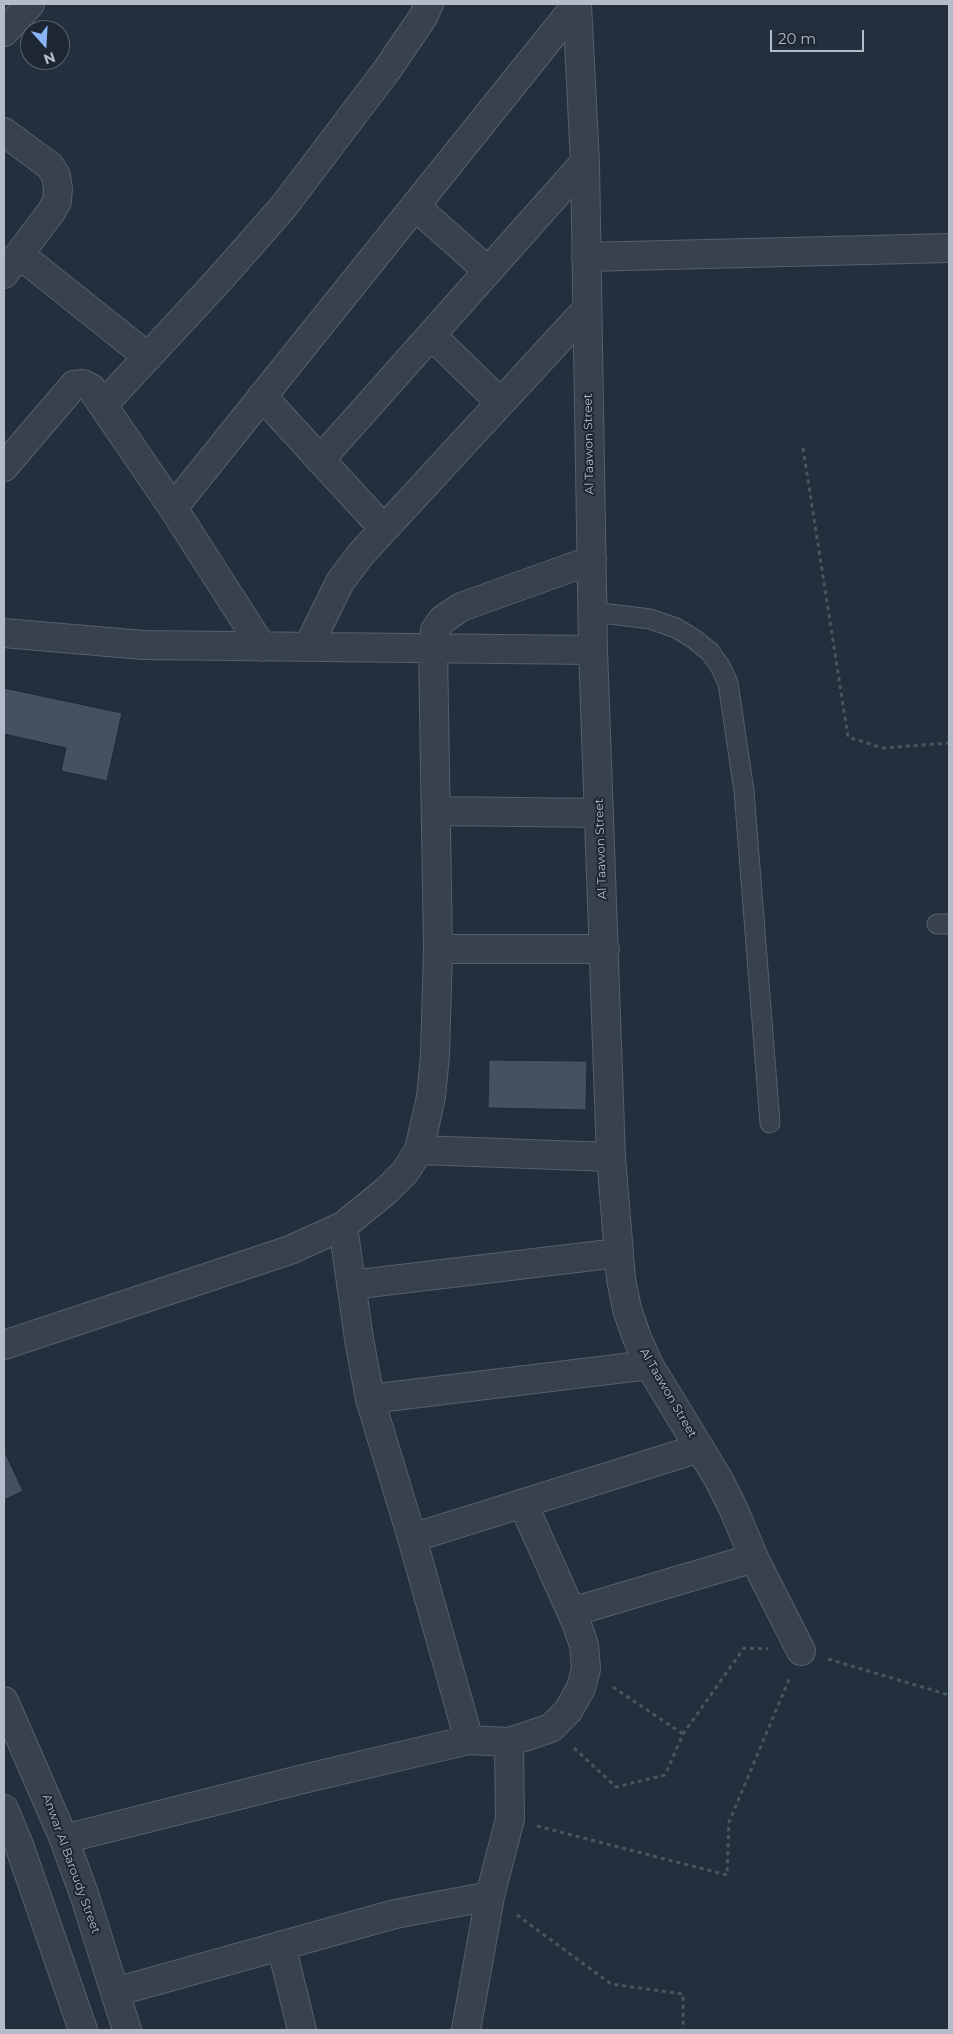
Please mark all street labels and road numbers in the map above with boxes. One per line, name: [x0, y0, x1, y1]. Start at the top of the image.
street label: Al Taawon Street: [581, 393, 597, 495]
street label: Al Taawon Street: [592, 798, 610, 900]
street label: Al Taawon Street: [637, 1346, 699, 1440]
street label: Anwar Al Baroudy Street: [39, 1792, 103, 1936]

